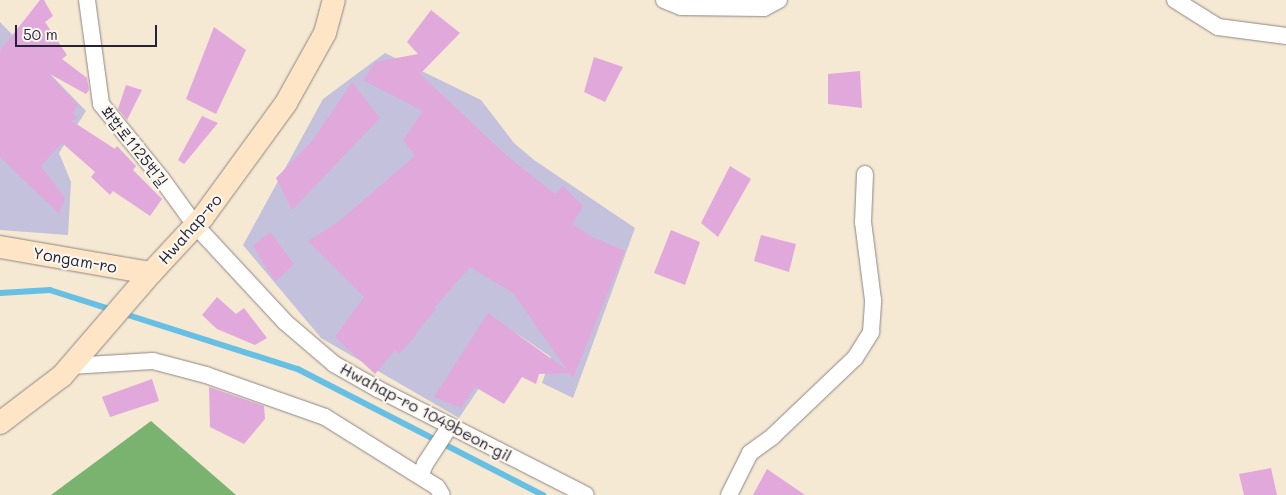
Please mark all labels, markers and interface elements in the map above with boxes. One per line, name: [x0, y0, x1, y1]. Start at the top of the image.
scale bar: [18, 15, 160, 47]
text: 50 m: [23, 24, 58, 44]
street label: 화합로1125번길: [98, 102, 172, 190]
street label: Hwahap-ro: [154, 190, 226, 268]
street label: Yongam-ro: [31, 243, 119, 277]
street label: Hwahap-ro 1049beon-gil: [337, 359, 515, 465]

